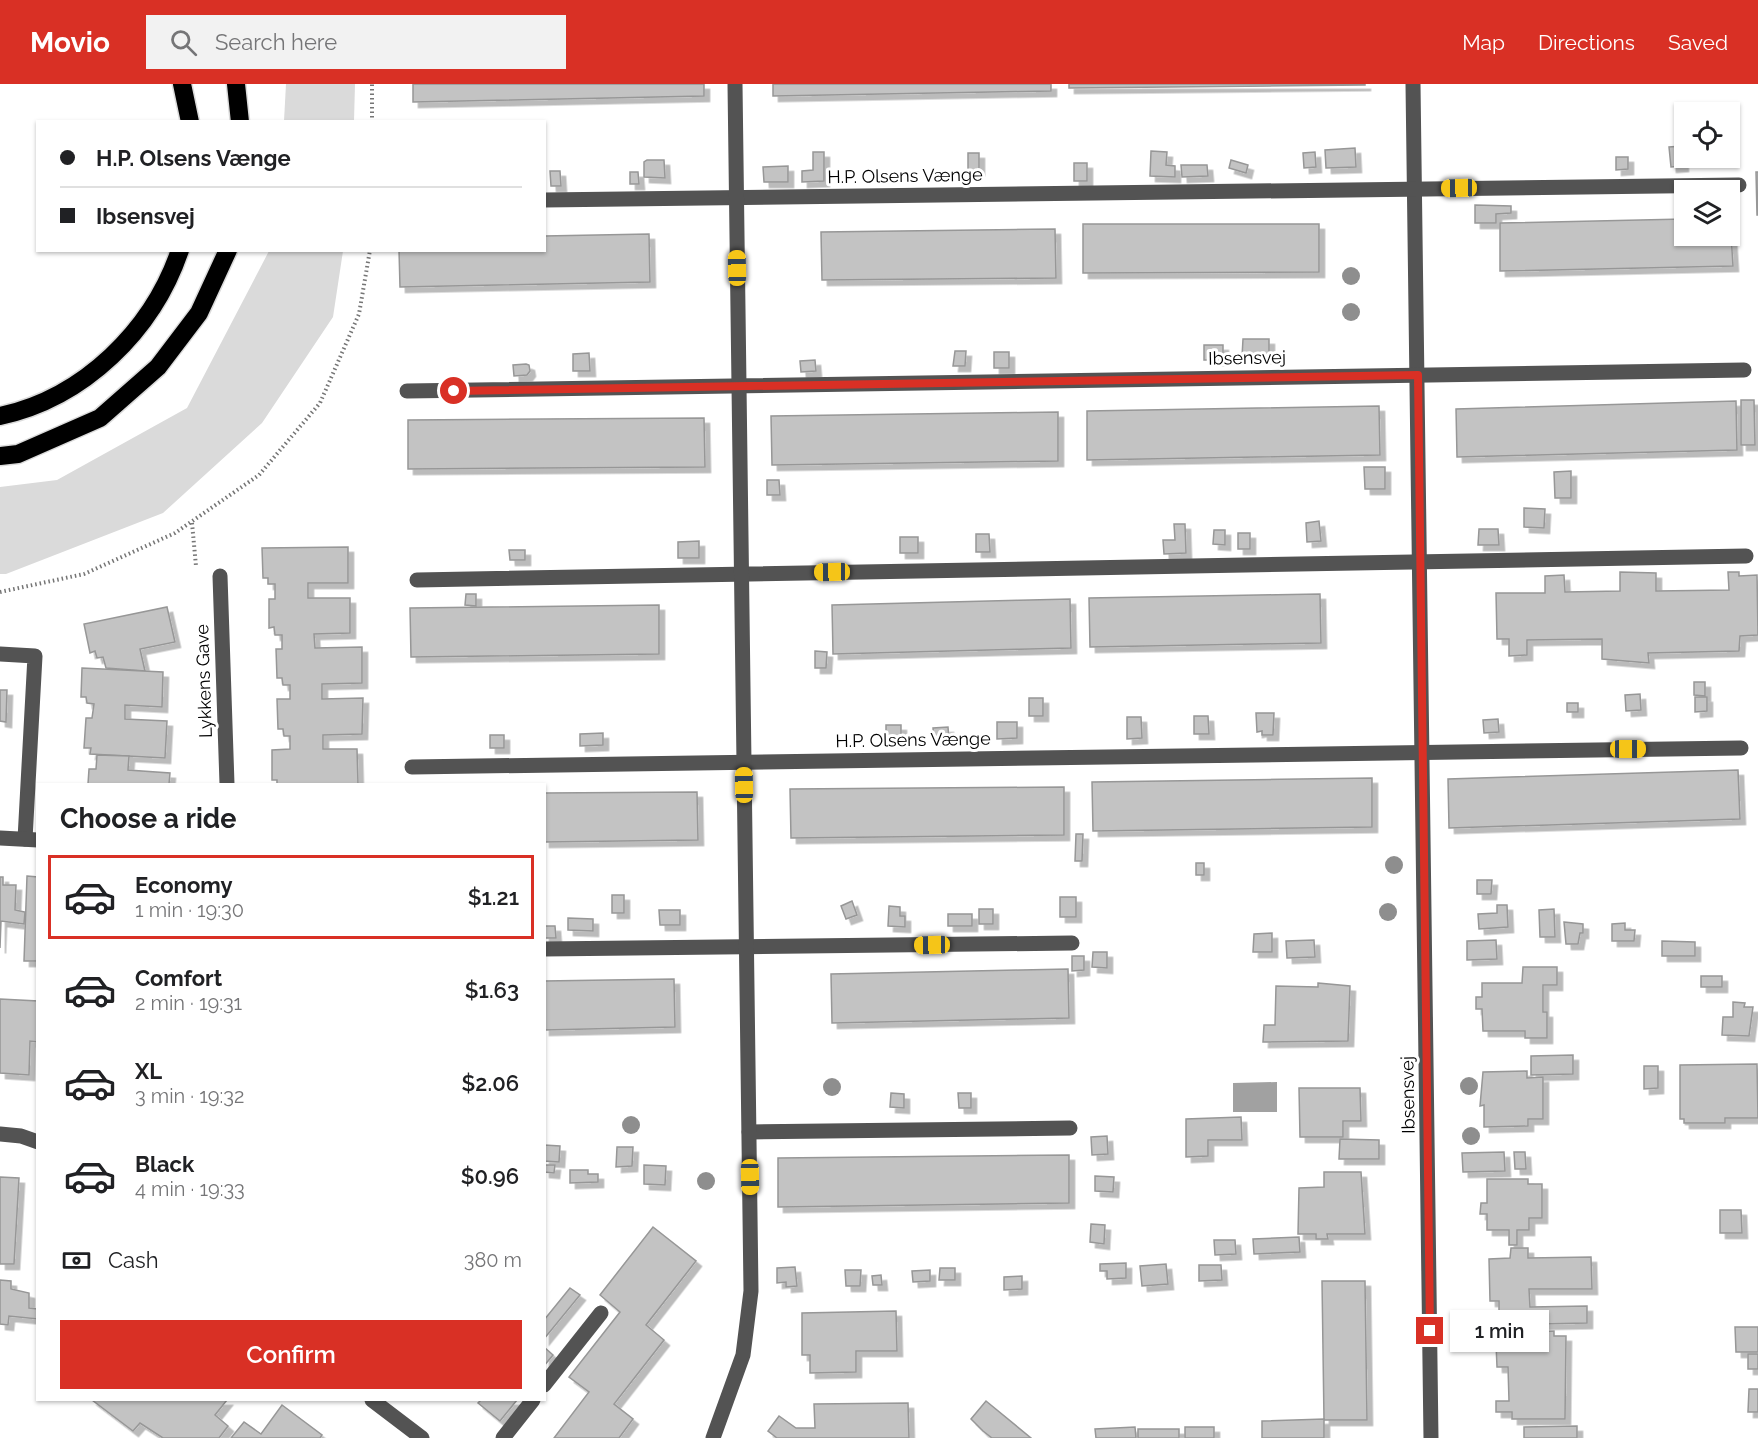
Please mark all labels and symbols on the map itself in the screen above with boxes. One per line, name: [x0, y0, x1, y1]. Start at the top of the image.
street label: H.P. Olsens Vænge: [827, 164, 983, 187]
car: [1441, 179, 1477, 197]
car: [728, 250, 746, 286]
street label: Ibsensvej: [1208, 346, 1286, 369]
route start: [440, 377, 467, 404]
car: [814, 563, 850, 581]
street label: Lykkens Gave: [191, 623, 216, 738]
street label: H.P. Olsens Vænge: [835, 728, 991, 751]
car: [1610, 740, 1646, 758]
car: [735, 767, 753, 803]
car: [914, 936, 950, 954]
street label: Ibsensvej: [1396, 1056, 1419, 1134]
car: [741, 1159, 759, 1195]
callout: 1 min: [1451, 1310, 1550, 1352]
route end: [1416, 1317, 1443, 1344]

